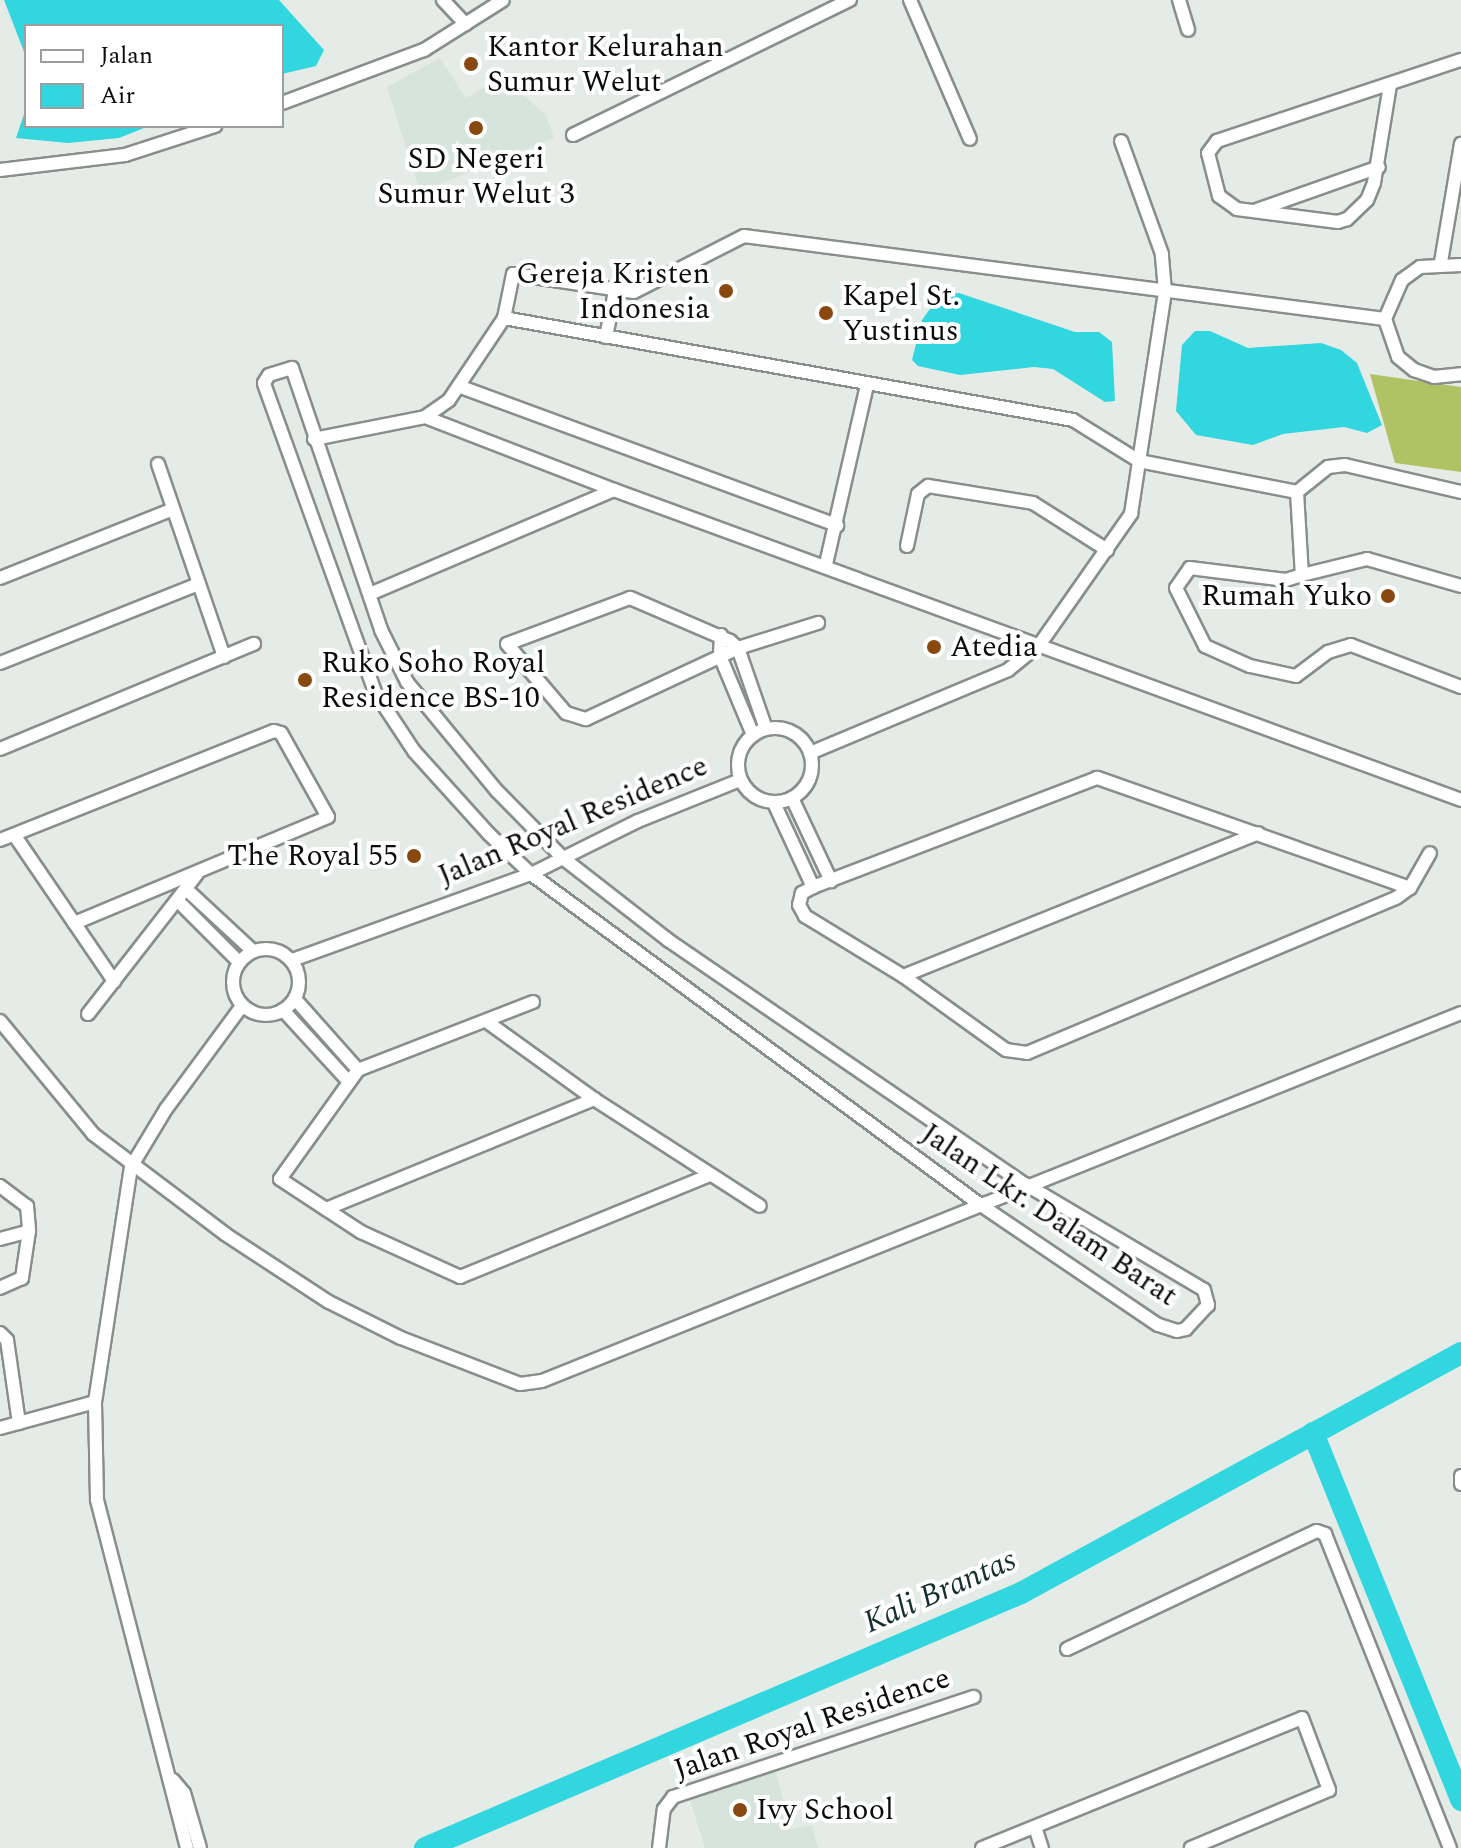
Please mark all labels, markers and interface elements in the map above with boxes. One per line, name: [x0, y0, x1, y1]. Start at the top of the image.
legend: [24, 24, 284, 128]
place label: Kantor Kelurahan Sumur Welut: [487, 29, 724, 100]
text: Jalan: [100, 38, 153, 74]
marker: Kantor Kelurahan Sumur Welut: [462, 55, 480, 73]
text: Air: [100, 78, 135, 114]
marker: SD Negeri Sumur Welut 3: [467, 119, 485, 137]
place label: SD Negeri Sumur Welut 3: [378, 141, 574, 212]
place label: Gereja Kristen Indonesia: [516, 256, 710, 326]
place label: Kapel St. Yustinus: [842, 278, 960, 348]
marker: Gereja Kristen Indonesia: [717, 282, 735, 300]
marker: Kapel St. Yustinus: [817, 304, 835, 322]
place label: Rumah Yuko: [1201, 578, 1372, 614]
marker: Rumah Yuko: [1379, 587, 1397, 605]
place label: Atedia: [950, 629, 1038, 665]
marker: Atedia: [925, 638, 943, 656]
place label: Ruko Soho Royal Residence BS-10: [321, 645, 545, 716]
marker: Ruko Soho Royal Residence BS-10: [296, 671, 314, 689]
street label: Jalan Royal Residence: [433, 748, 713, 894]
place label: The Royal 55: [227, 838, 398, 874]
marker: The Royal 55: [405, 847, 423, 865]
street label: Jalan Lkr. Dalam Barat: [914, 1116, 1184, 1314]
water label: Kali Brantas: [858, 1541, 1022, 1643]
street label: Jalan Royal Residence: [669, 1660, 955, 1788]
place label: Ivy School: [756, 1792, 894, 1828]
marker: Ivy School: [731, 1801, 749, 1819]

